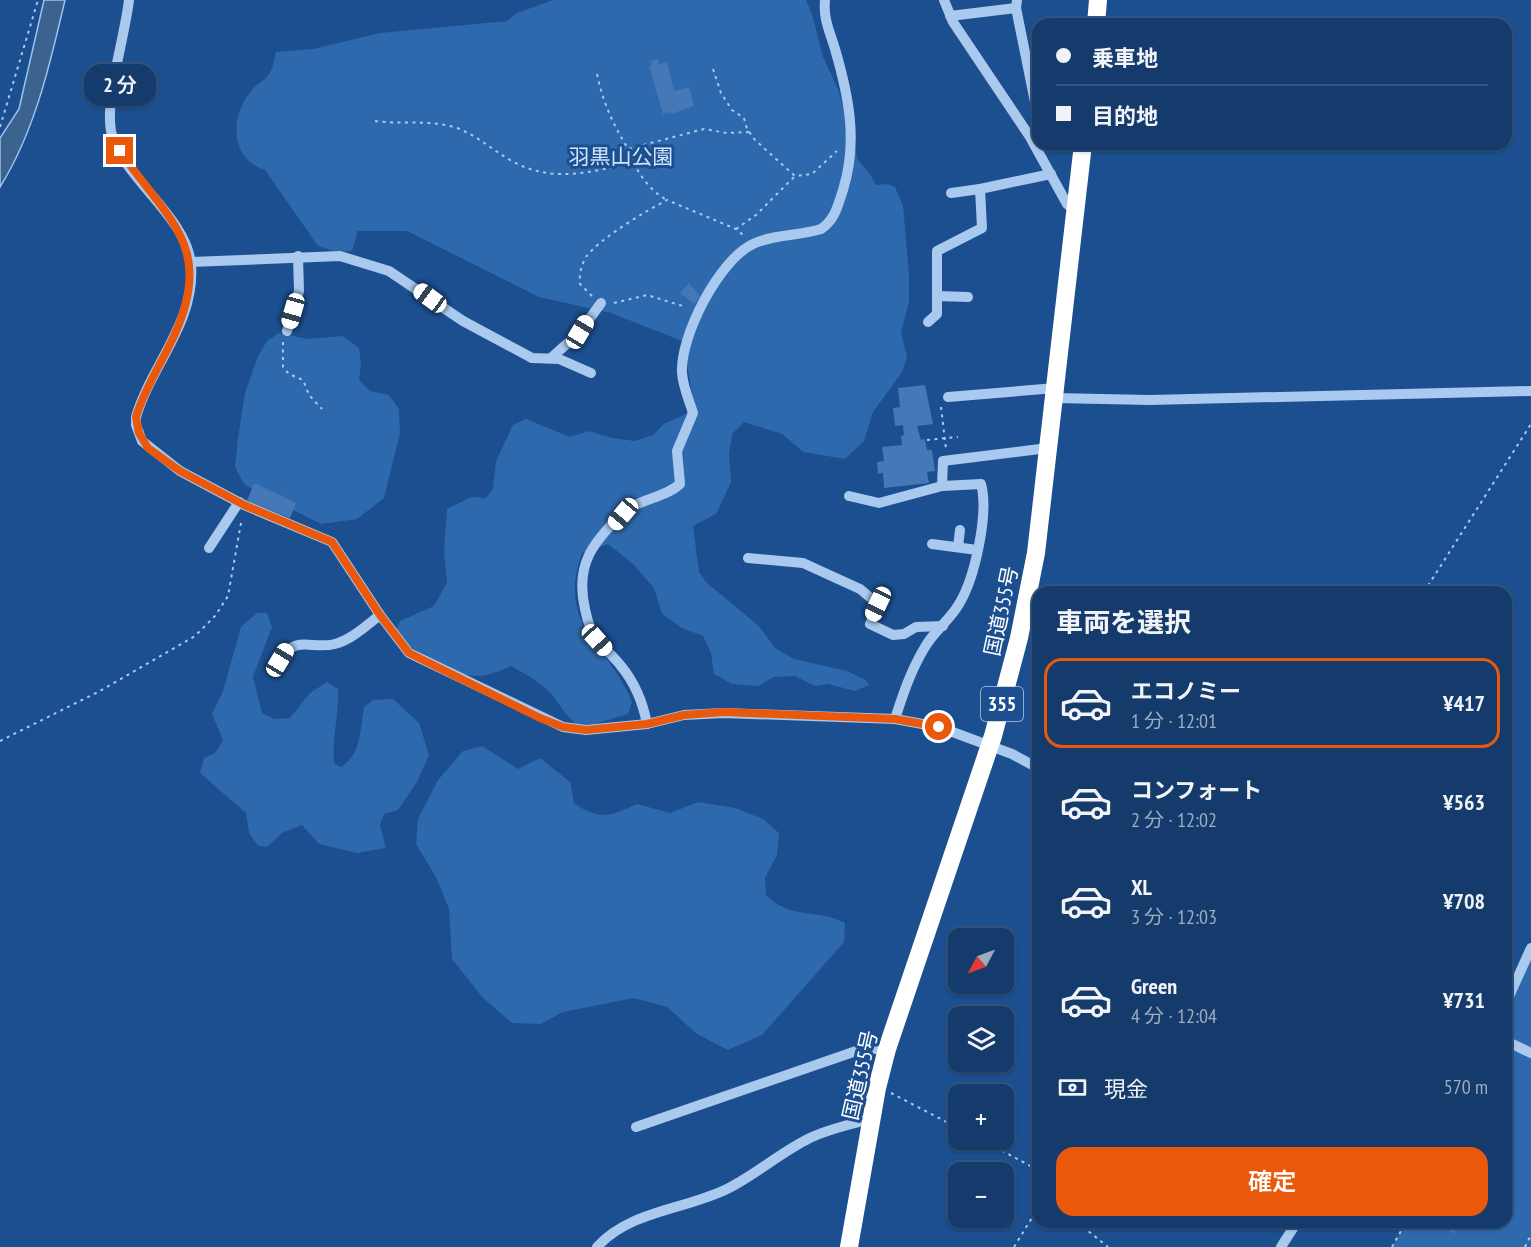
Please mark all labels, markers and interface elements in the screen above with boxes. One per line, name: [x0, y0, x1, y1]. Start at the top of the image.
text: 乗車地: [1092, 44, 1158, 72]
callout: 2 分: [84, 64, 156, 106]
text: 2 分: [103, 72, 137, 98]
text: 目的地: [1092, 102, 1158, 130]
route end: [106, 137, 133, 164]
park label: 羽黒山公園: [569, 143, 674, 170]
car: [410, 280, 450, 316]
car: [279, 291, 307, 331]
car: [563, 312, 597, 352]
car: [605, 494, 641, 534]
street label: 国道355号: [978, 564, 1024, 658]
car: [862, 584, 894, 624]
text: 車両を選択: [1056, 605, 1191, 639]
car: [578, 621, 616, 659]
car: [263, 640, 297, 680]
icon: car: [1059, 676, 1113, 730]
text: エコノミー: [1131, 677, 1241, 705]
road number: 355: [981, 687, 1023, 721]
text: ¥417: [1443, 689, 1485, 717]
text: 1 分 · 12:01: [1131, 708, 1217, 734]
route start: [925, 713, 952, 740]
icon: car: [1059, 775, 1113, 829]
text: コンフォート: [1131, 776, 1262, 804]
text: ¥563: [1443, 788, 1485, 816]
text: 2 分 · 12:02: [1131, 807, 1217, 833]
text: XL: [1131, 873, 1152, 901]
icon: car: [1059, 874, 1113, 928]
text: ¥708: [1443, 887, 1485, 915]
text: 3 分 · 12:03: [1131, 904, 1217, 930]
north arrow: [948, 928, 1014, 994]
map controls: [948, 928, 1014, 1228]
text: Green: [1131, 972, 1177, 1000]
icon: car: [1059, 973, 1113, 1027]
text: ¥731: [1443, 986, 1485, 1014]
text: 4 分 · 12:04: [1131, 1003, 1217, 1029]
button: layers: [948, 1006, 1014, 1072]
street label: 国道355号: [837, 1027, 883, 1123]
icon: cash: [1056, 1071, 1089, 1104]
text: 570 m: [1444, 1074, 1488, 1100]
text: 現金: [1104, 1075, 1148, 1103]
button: +: [948, 1084, 1014, 1150]
button: 確定: [1056, 1147, 1488, 1216]
button: −: [948, 1162, 1014, 1228]

